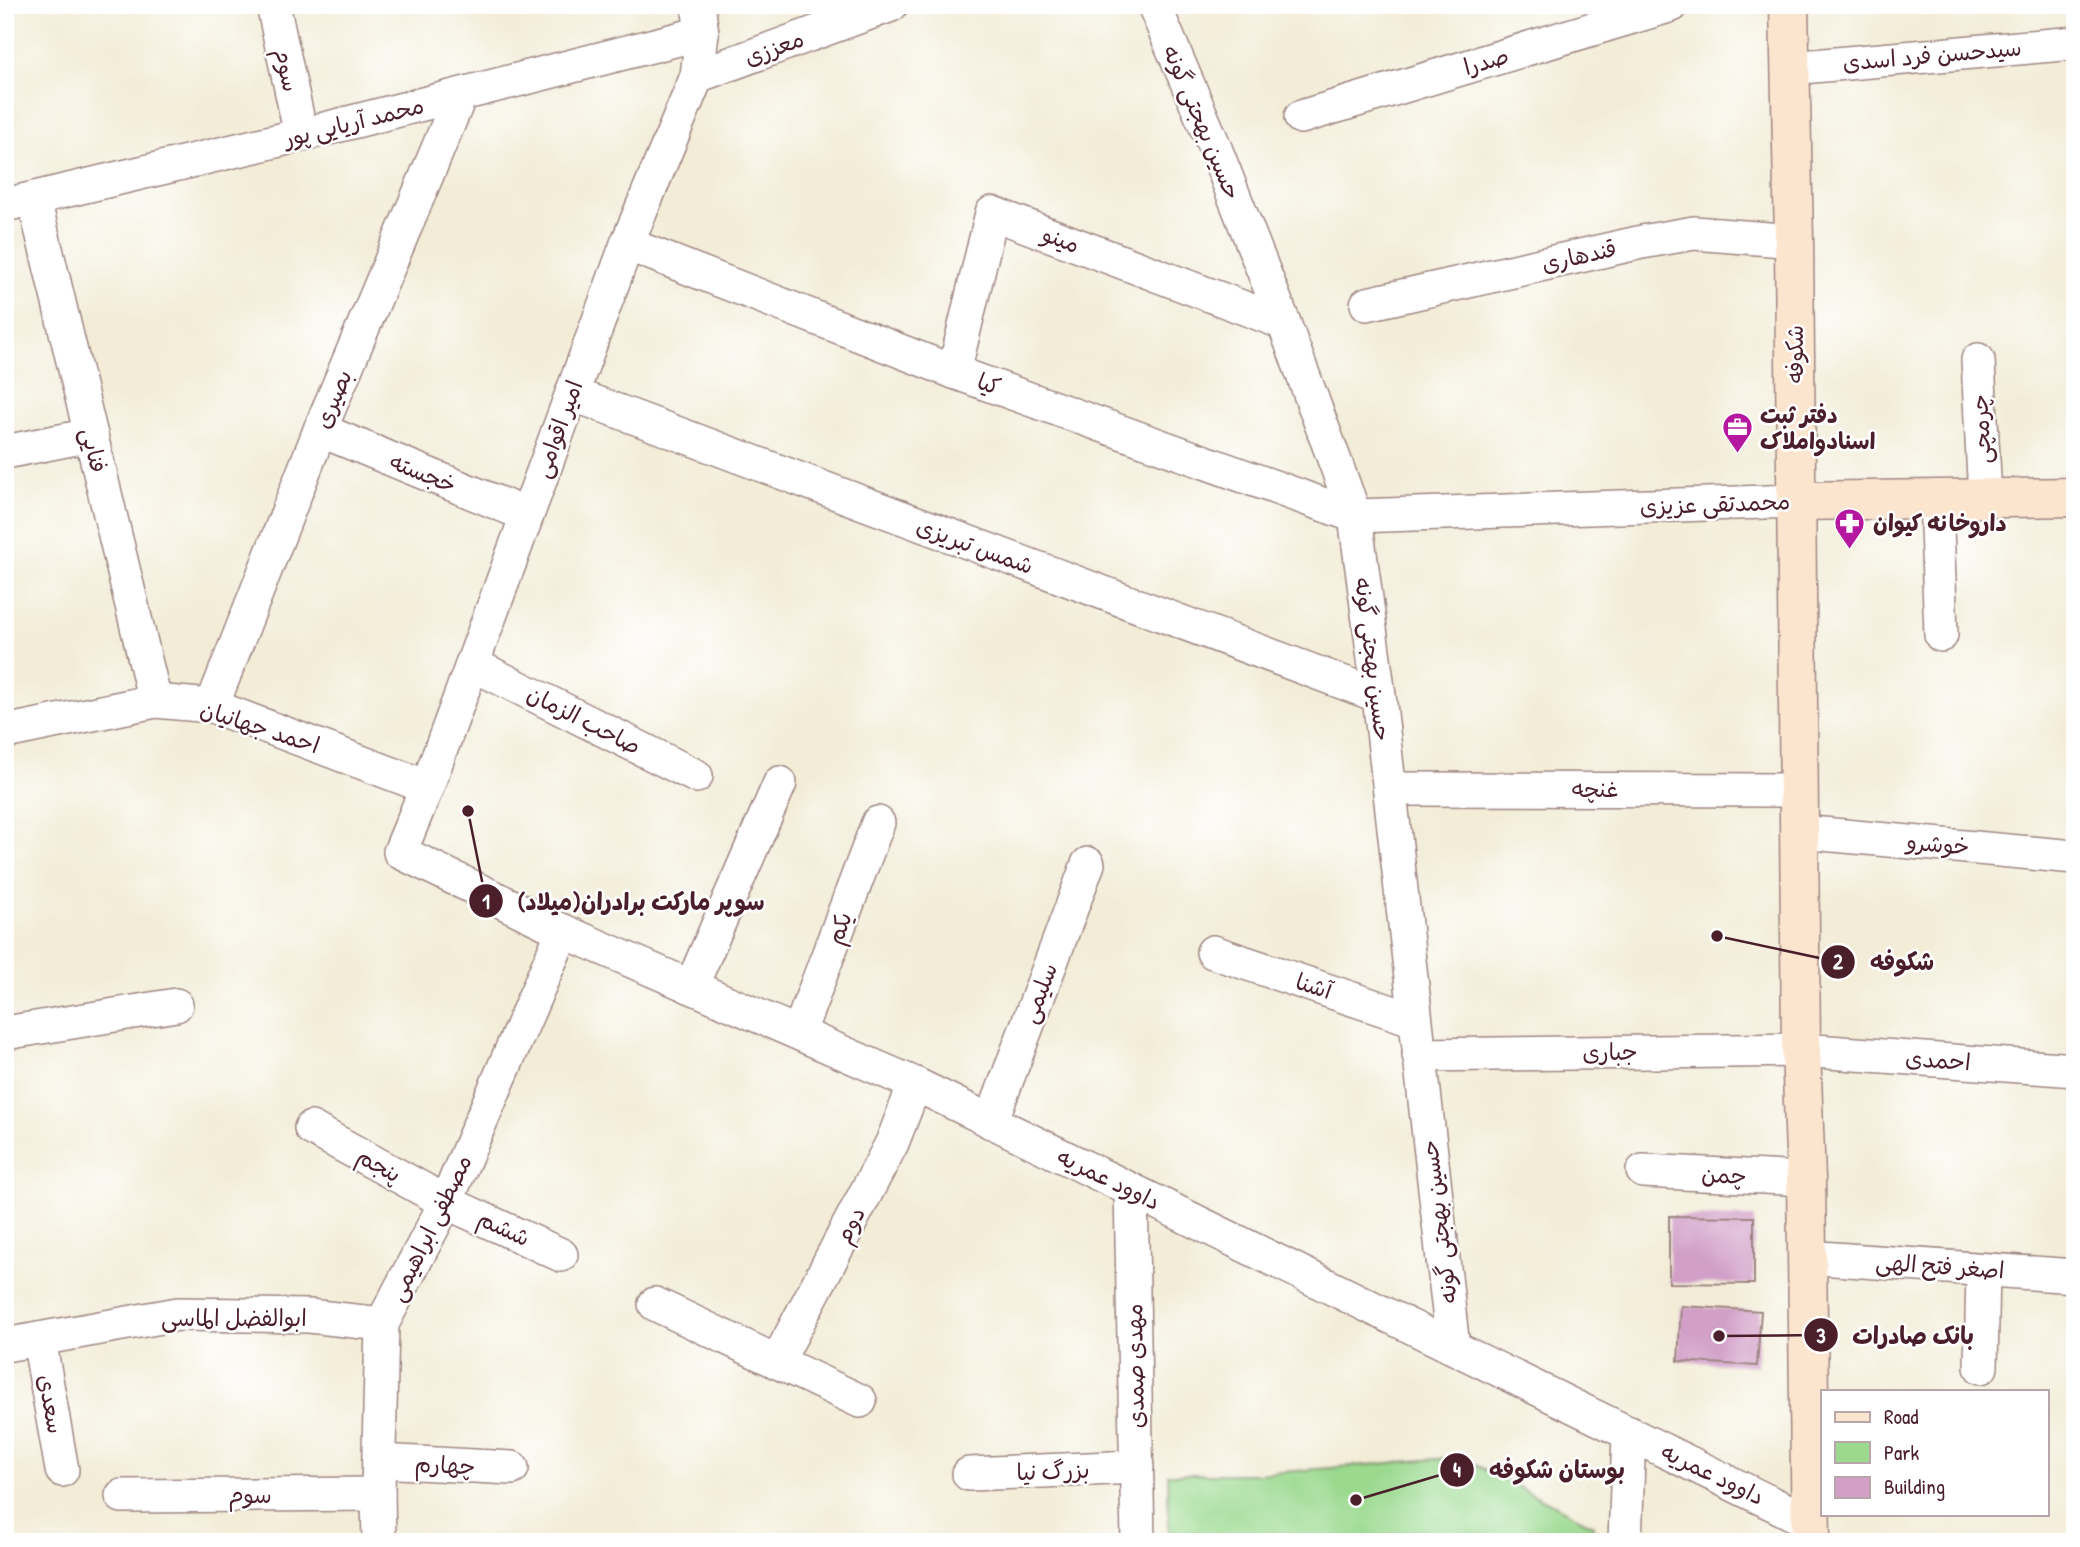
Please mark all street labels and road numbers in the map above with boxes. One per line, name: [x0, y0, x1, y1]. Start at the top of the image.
street label: معززی: [740, 22, 808, 73]
street label: سیدحسن فرد اسدی: [1841, 31, 2023, 78]
street label: صدرا: [1459, 39, 1512, 82]
street label: حسین بهجتی گونه: [1156, 40, 1249, 204]
street label: سوم: [266, 45, 307, 95]
street label: محمد آریایی پور: [279, 89, 427, 154]
street label: مینو: [1037, 217, 1084, 260]
street label: قندهاری: [1538, 232, 1619, 279]
street label: شکوفه: [1779, 325, 1810, 383]
street label: بصیری: [306, 365, 359, 433]
street label: کیا: [973, 365, 1005, 402]
street label: امیر اقوامی: [526, 376, 589, 482]
street label: چرمچی: [1963, 393, 1998, 465]
street label: فنایی: [74, 424, 115, 476]
street label: خجسته: [385, 445, 461, 500]
street label: محمدتقی عزیزی: [1639, 485, 1791, 522]
street label: شمس تبریزی: [912, 510, 1038, 581]
street label: حسین بهجتی گونه: [1348, 575, 1399, 743]
street label: صاحب الزمان: [522, 678, 646, 761]
street label: احمد جهانیان: [197, 693, 324, 760]
street label: غنچه: [1572, 773, 1618, 804]
street label: خوشرو: [1903, 825, 1971, 862]
street label: یکم: [818, 907, 862, 950]
street label: سلیمی: [1013, 958, 1064, 1027]
street label: آشنا: [1292, 965, 1338, 1006]
street label: جباری: [1582, 1036, 1638, 1067]
street label: احمدی: [1904, 1042, 1972, 1077]
street label: حسین بهجتی گونه: [1413, 1138, 1464, 1306]
street label: پنجم: [350, 1140, 407, 1192]
street label: داوود عمریه: [1053, 1140, 1166, 1217]
street label: مصطفی ابراهیمی: [381, 1149, 478, 1306]
street label: چمن: [1701, 1158, 1747, 1191]
street label: دوم: [827, 1201, 875, 1250]
street label: ششم: [472, 1202, 535, 1256]
street label: اصغر فتح الهی: [1874, 1246, 2006, 1286]
street label: ابوالفضل الماسی: [161, 1302, 307, 1333]
street label: مهدی صمدی: [1118, 1303, 1151, 1429]
street label: سعدی: [31, 1372, 72, 1436]
street label: داوود عمریه: [1657, 1435, 1770, 1512]
street label: چهارم: [414, 1447, 476, 1485]
street label: بزرگ نیا: [1016, 1454, 1090, 1487]
street label: سوم: [228, 1479, 272, 1512]

